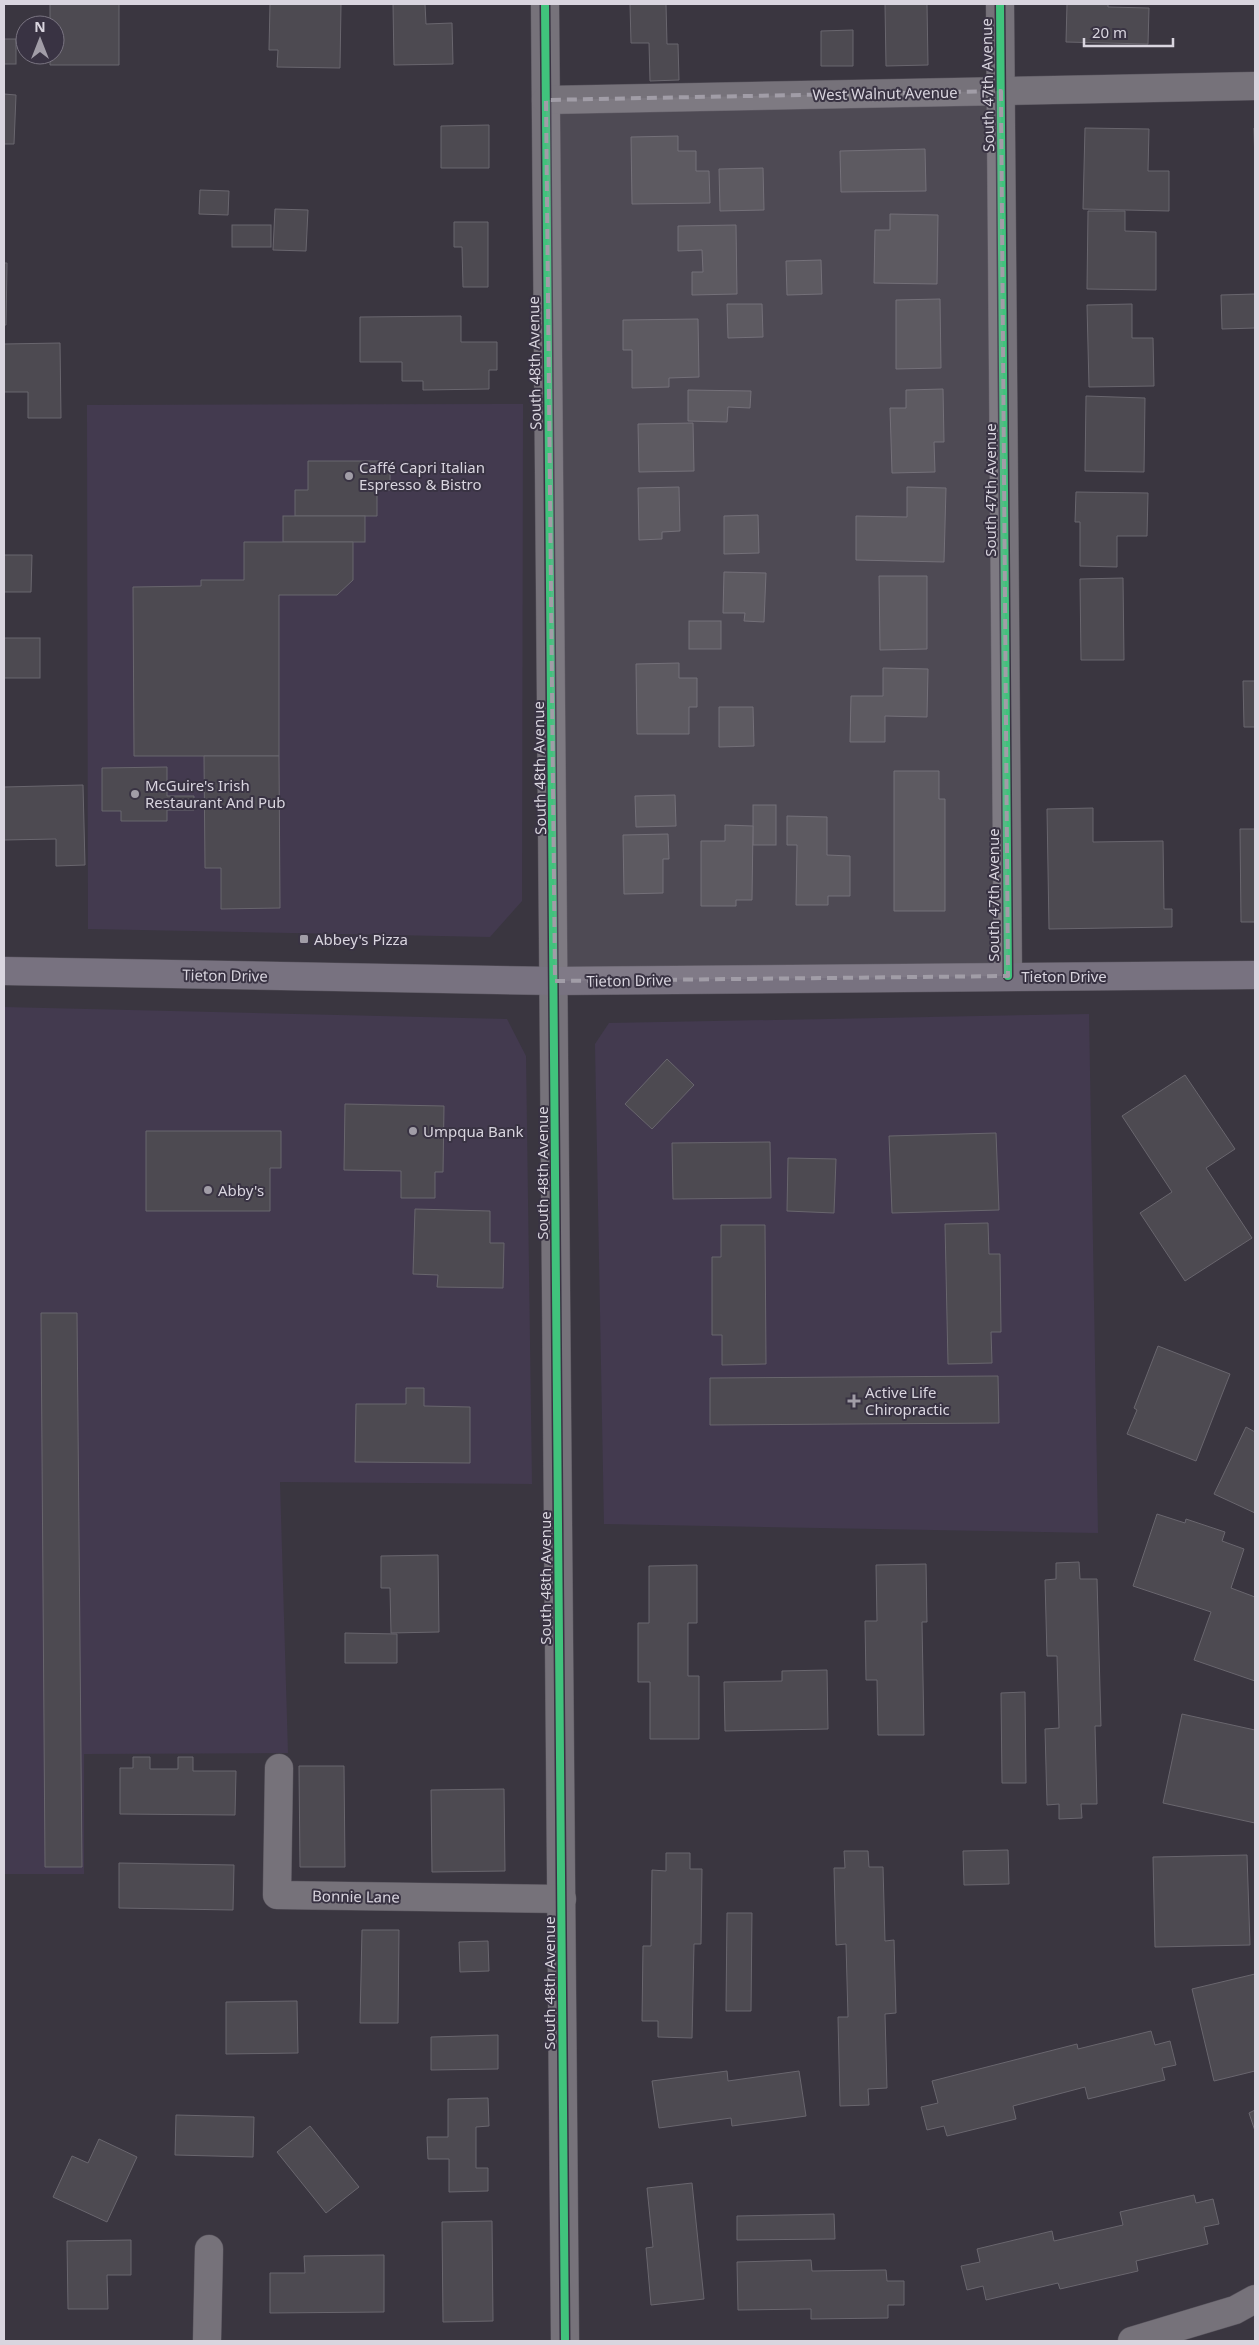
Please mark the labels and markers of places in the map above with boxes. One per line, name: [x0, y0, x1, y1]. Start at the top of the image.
place label: Caffé Capri Italian Espresso & Bistro: [359, 457, 485, 494]
marker: Caffé Capri Italian Espresso & Bistro: [343, 470, 355, 482]
place label: McGuire's Irish Restaurant And Pub: [145, 775, 286, 812]
marker: McGuire's Irish Restaurant And Pub: [129, 788, 141, 800]
place label: Abbey's Pizza: [314, 929, 408, 949]
marker: Abbey's Pizza: [298, 933, 310, 945]
place label: Umpqua Bank: [423, 1121, 523, 1141]
marker: Umpqua Bank: [407, 1125, 419, 1137]
place label: Abby's: [218, 1180, 264, 1200]
marker: Abby's: [202, 1184, 214, 1196]
place label: Active Life Chiropractic: [865, 1382, 950, 1419]
marker: Active Life Chiropractic: [847, 1394, 861, 1408]

